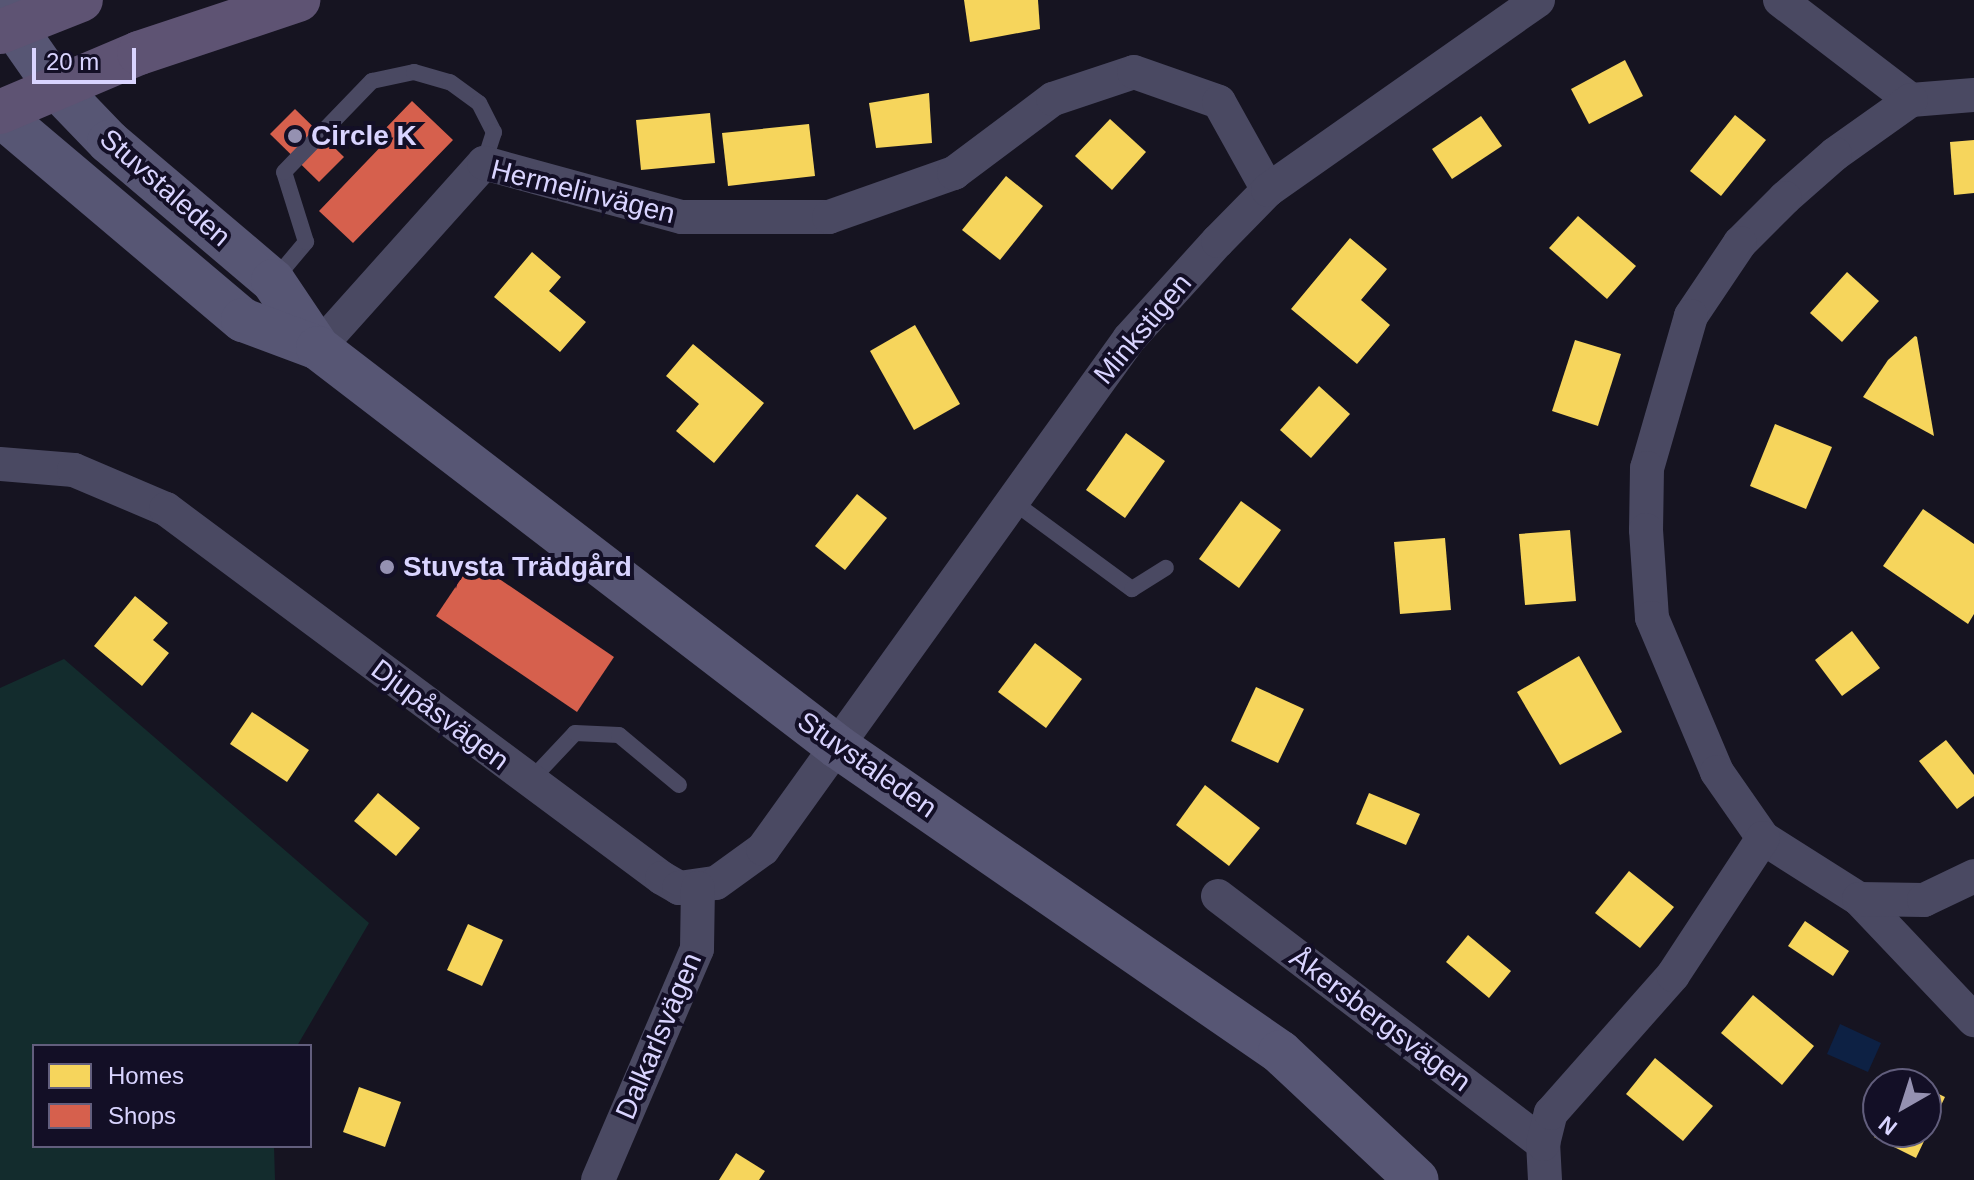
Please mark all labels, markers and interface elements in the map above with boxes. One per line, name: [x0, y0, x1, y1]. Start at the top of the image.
scale bar: [36, 32, 140, 82]
text: 20 m: [46, 48, 99, 75]
place label: Circle K: [311, 119, 417, 153]
street label: Stuvstaleden: [93, 122, 237, 254]
marker: Circle K: [286, 127, 304, 145]
street label: Hermelinvägen: [488, 153, 678, 231]
street label: Minkstigen: [1087, 267, 1199, 391]
place label: Stuvsta Trädgård: [403, 550, 632, 584]
marker: Stuvsta Trädgård: [378, 558, 396, 576]
street label: Djupåsvägen: [365, 652, 515, 778]
street label: Stuvstaleden: [791, 705, 943, 825]
street label: Åkersbergsvägen: [1283, 941, 1477, 1099]
street label: Dalkarlsvägen: [609, 948, 709, 1124]
legend: [32, 1044, 312, 1148]
text: Homes: [108, 1062, 184, 1089]
north arrow: [1862, 1068, 1942, 1148]
text: Shops: [108, 1102, 176, 1129]
text: N: [1874, 1111, 1902, 1140]

